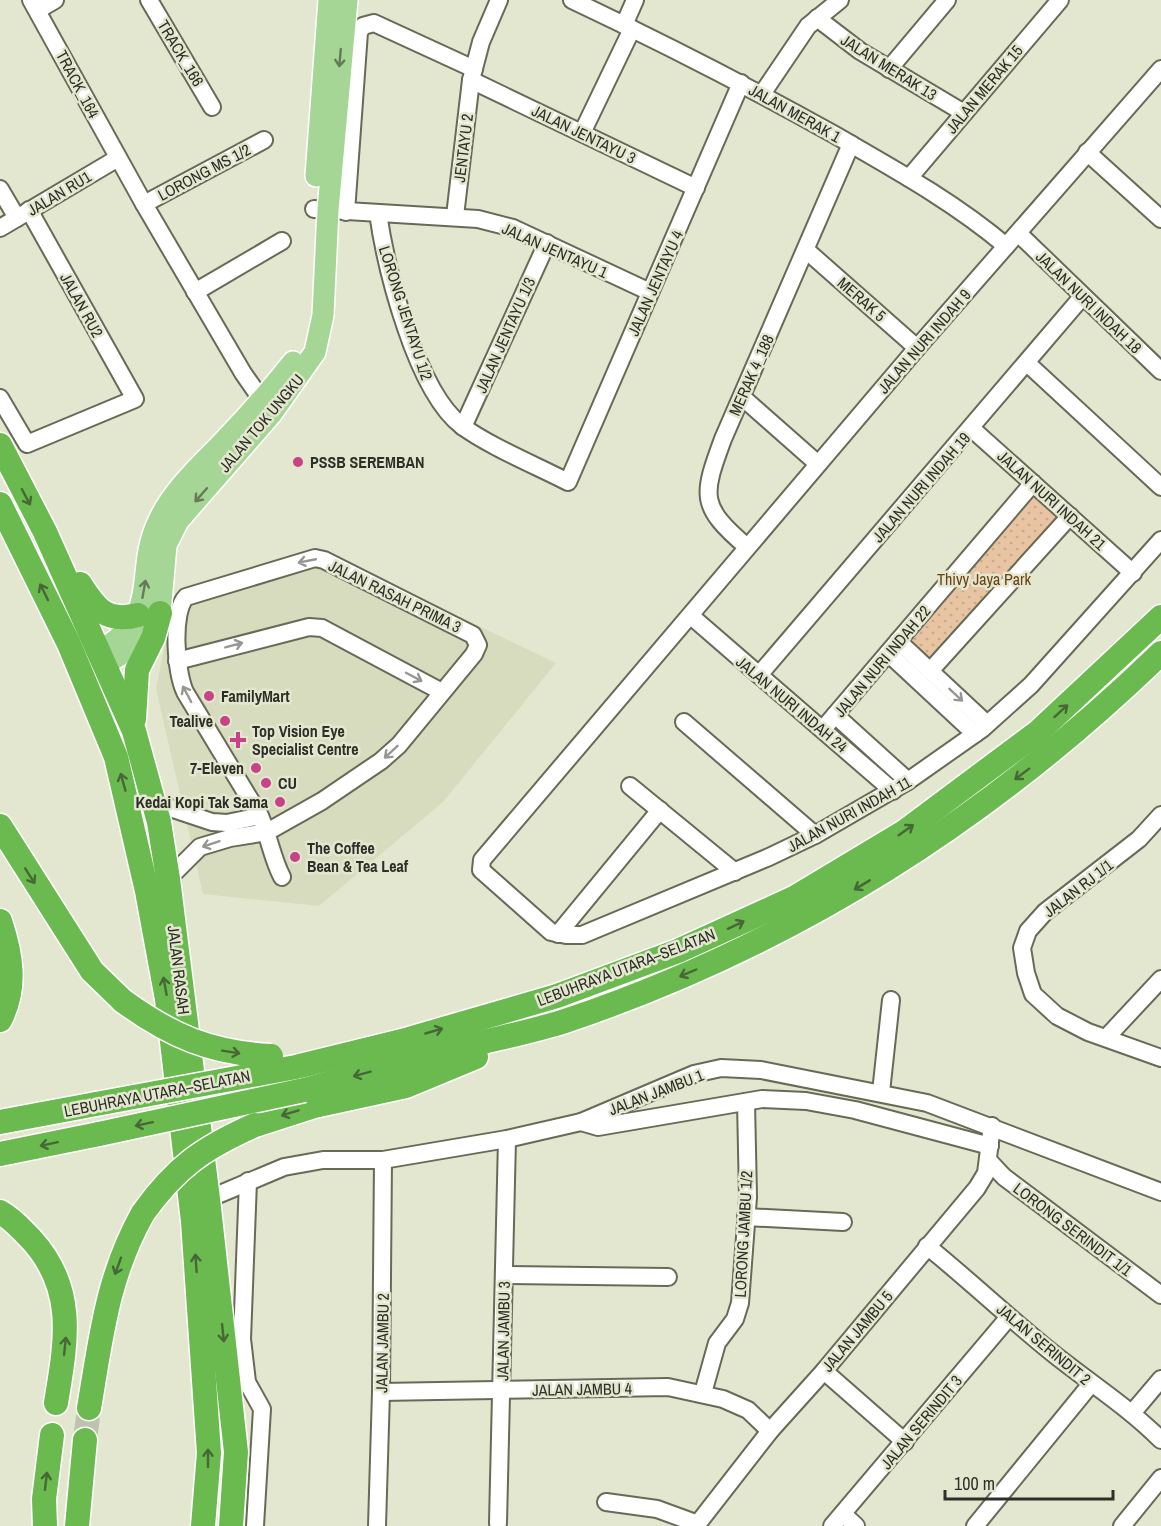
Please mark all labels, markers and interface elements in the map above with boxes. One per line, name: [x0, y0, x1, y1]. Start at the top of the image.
street label: TRACK_166: [153, 16, 209, 90]
street label: JALAN MERAK 13: [837, 29, 941, 105]
street label: JALAN MERAK 15: [940, 40, 1028, 138]
street label: TRACK_164: [51, 46, 105, 122]
one-way arrow: [334, 48, 345, 68]
street label: JALAN MERAK 1: [745, 79, 846, 148]
street label: JALAN JENTAYU 3: [528, 99, 640, 169]
street label: JENTAYU 2: [448, 113, 478, 183]
street label: LORONG MS 1/2: [154, 138, 254, 206]
street label: JALAN RU1: [23, 165, 96, 221]
street label: JALAN JENTAYU 1: [499, 217, 612, 283]
street label: JALAN JENTAYU 4: [622, 227, 688, 339]
street label: LORONG JENTAYU 1/2: [374, 243, 438, 383]
street label: JALAN NURI INDAH 18: [1031, 246, 1147, 358]
street label: JALAN RU2: [55, 269, 109, 341]
street label: MERAK 5: [833, 272, 891, 326]
street label: JALAN JENTAYU 1/3: [470, 274, 540, 396]
street label: JALAN NURI INDAH 9: [872, 284, 976, 398]
street label: MERAK 4_188: [723, 331, 779, 419]
street label: JALAN TOK UNGKU: [213, 369, 309, 477]
street label: JALAN NURI INDAH 19: [867, 427, 975, 547]
street label: JALAN NURI INDAH 21: [993, 445, 1112, 555]
place label: PSSB SEREMBAN: [310, 451, 424, 473]
marker: PSSB SEREMBAN: [291, 455, 305, 469]
one-way arrow: [194, 487, 208, 502]
one-way arrow: [20, 488, 32, 505]
street label: JALAN RASAH PRIMA 3: [325, 554, 465, 638]
one-way arrow: [298, 556, 317, 567]
park label: Thivy Jaya Park: [937, 568, 1031, 590]
one-way arrow: [139, 580, 150, 600]
one-way arrow: [38, 583, 50, 601]
street label: JALAN NURI INDAH 22: [829, 601, 935, 721]
one-way arrow: [224, 639, 243, 650]
street label: JALAN NURI INDAH 24: [732, 651, 852, 757]
one-way arrow: [405, 671, 422, 683]
place label: FamilyMart: [221, 685, 290, 707]
one-way arrow: [181, 686, 192, 704]
one-way arrow: [949, 688, 964, 703]
marker: FamilyMart: [202, 689, 216, 703]
one-way arrow: [1053, 704, 1068, 718]
place label: Tealive: [169, 710, 213, 732]
marker: Tealive: [218, 714, 232, 728]
place label: Top Vision Eye Specialist Centre: [252, 720, 358, 760]
marker: Top Vision Eye Specialist Centre: [229, 731, 247, 749]
one-way arrow: [383, 745, 398, 759]
place label: 7-Eleven: [190, 757, 244, 779]
marker: 7-Eleven: [249, 761, 263, 775]
one-way arrow: [1015, 768, 1031, 780]
street label: JALAN NURI INDAH 11: [783, 771, 915, 857]
place label: CU: [278, 772, 297, 794]
one-way arrow: [117, 773, 128, 792]
marker: CU: [259, 776, 273, 790]
place label: Kedai Kopi Tak Sama: [136, 791, 269, 813]
marker: Kedai Kopi Tak Sama: [273, 795, 287, 809]
one-way arrow: [898, 824, 914, 836]
place label: The Coffee Bean & Tea Leaf: [307, 837, 409, 877]
one-way arrow: [202, 839, 221, 850]
marker: The Coffee Bean & Tea Leaf: [288, 850, 302, 864]
street label: JALAN RJ 1/1: [1039, 854, 1118, 922]
one-way arrow: [25, 867, 37, 884]
one-way arrow: [854, 879, 871, 891]
one-way arrow: [727, 918, 745, 930]
street label: LEBUHRAYA UTARA–SELATAN: [534, 923, 718, 1011]
street label: JALAN RASAH: [163, 924, 195, 1016]
one-way arrow: [680, 968, 698, 979]
one-way arrow: [159, 977, 170, 996]
one-way arrow: [424, 1025, 443, 1037]
one-way arrow: [221, 1047, 241, 1058]
street label: LEBUHRAYA UTARA–SELATAN: [62, 1064, 252, 1122]
street label: JALAN JAMBU 1: [605, 1064, 707, 1120]
one-way arrow: [353, 1069, 372, 1081]
one-way arrow: [281, 1108, 300, 1119]
one-way arrow: [135, 1119, 154, 1130]
one-way arrow: [40, 1139, 60, 1150]
street label: LORONG JAMBU 1/2: [729, 1170, 757, 1298]
street label: LORONG SERINDIT 1/1: [1009, 1177, 1137, 1281]
one-way arrow: [190, 1254, 201, 1274]
one-way arrow: [111, 1256, 122, 1275]
street label: JALAN JAMBU 3: [491, 1281, 515, 1381]
street label: JALAN JAMBU 5: [816, 1286, 898, 1376]
street label: JALAN JAMBU 2: [370, 1293, 394, 1393]
street label: JALAN SERINDIT 2: [992, 1298, 1096, 1390]
one-way arrow: [218, 1322, 229, 1342]
one-way arrow: [60, 1336, 71, 1356]
street label: JALAN SERINDIT 3: [875, 1370, 967, 1474]
street label: JALAN JAMBU 4: [532, 1377, 632, 1401]
one-way arrow: [202, 1448, 214, 1468]
scale bar: [945, 1463, 1113, 1501]
one-way arrow: [41, 1471, 52, 1491]
text: 100 m: [954, 1471, 995, 1496]

